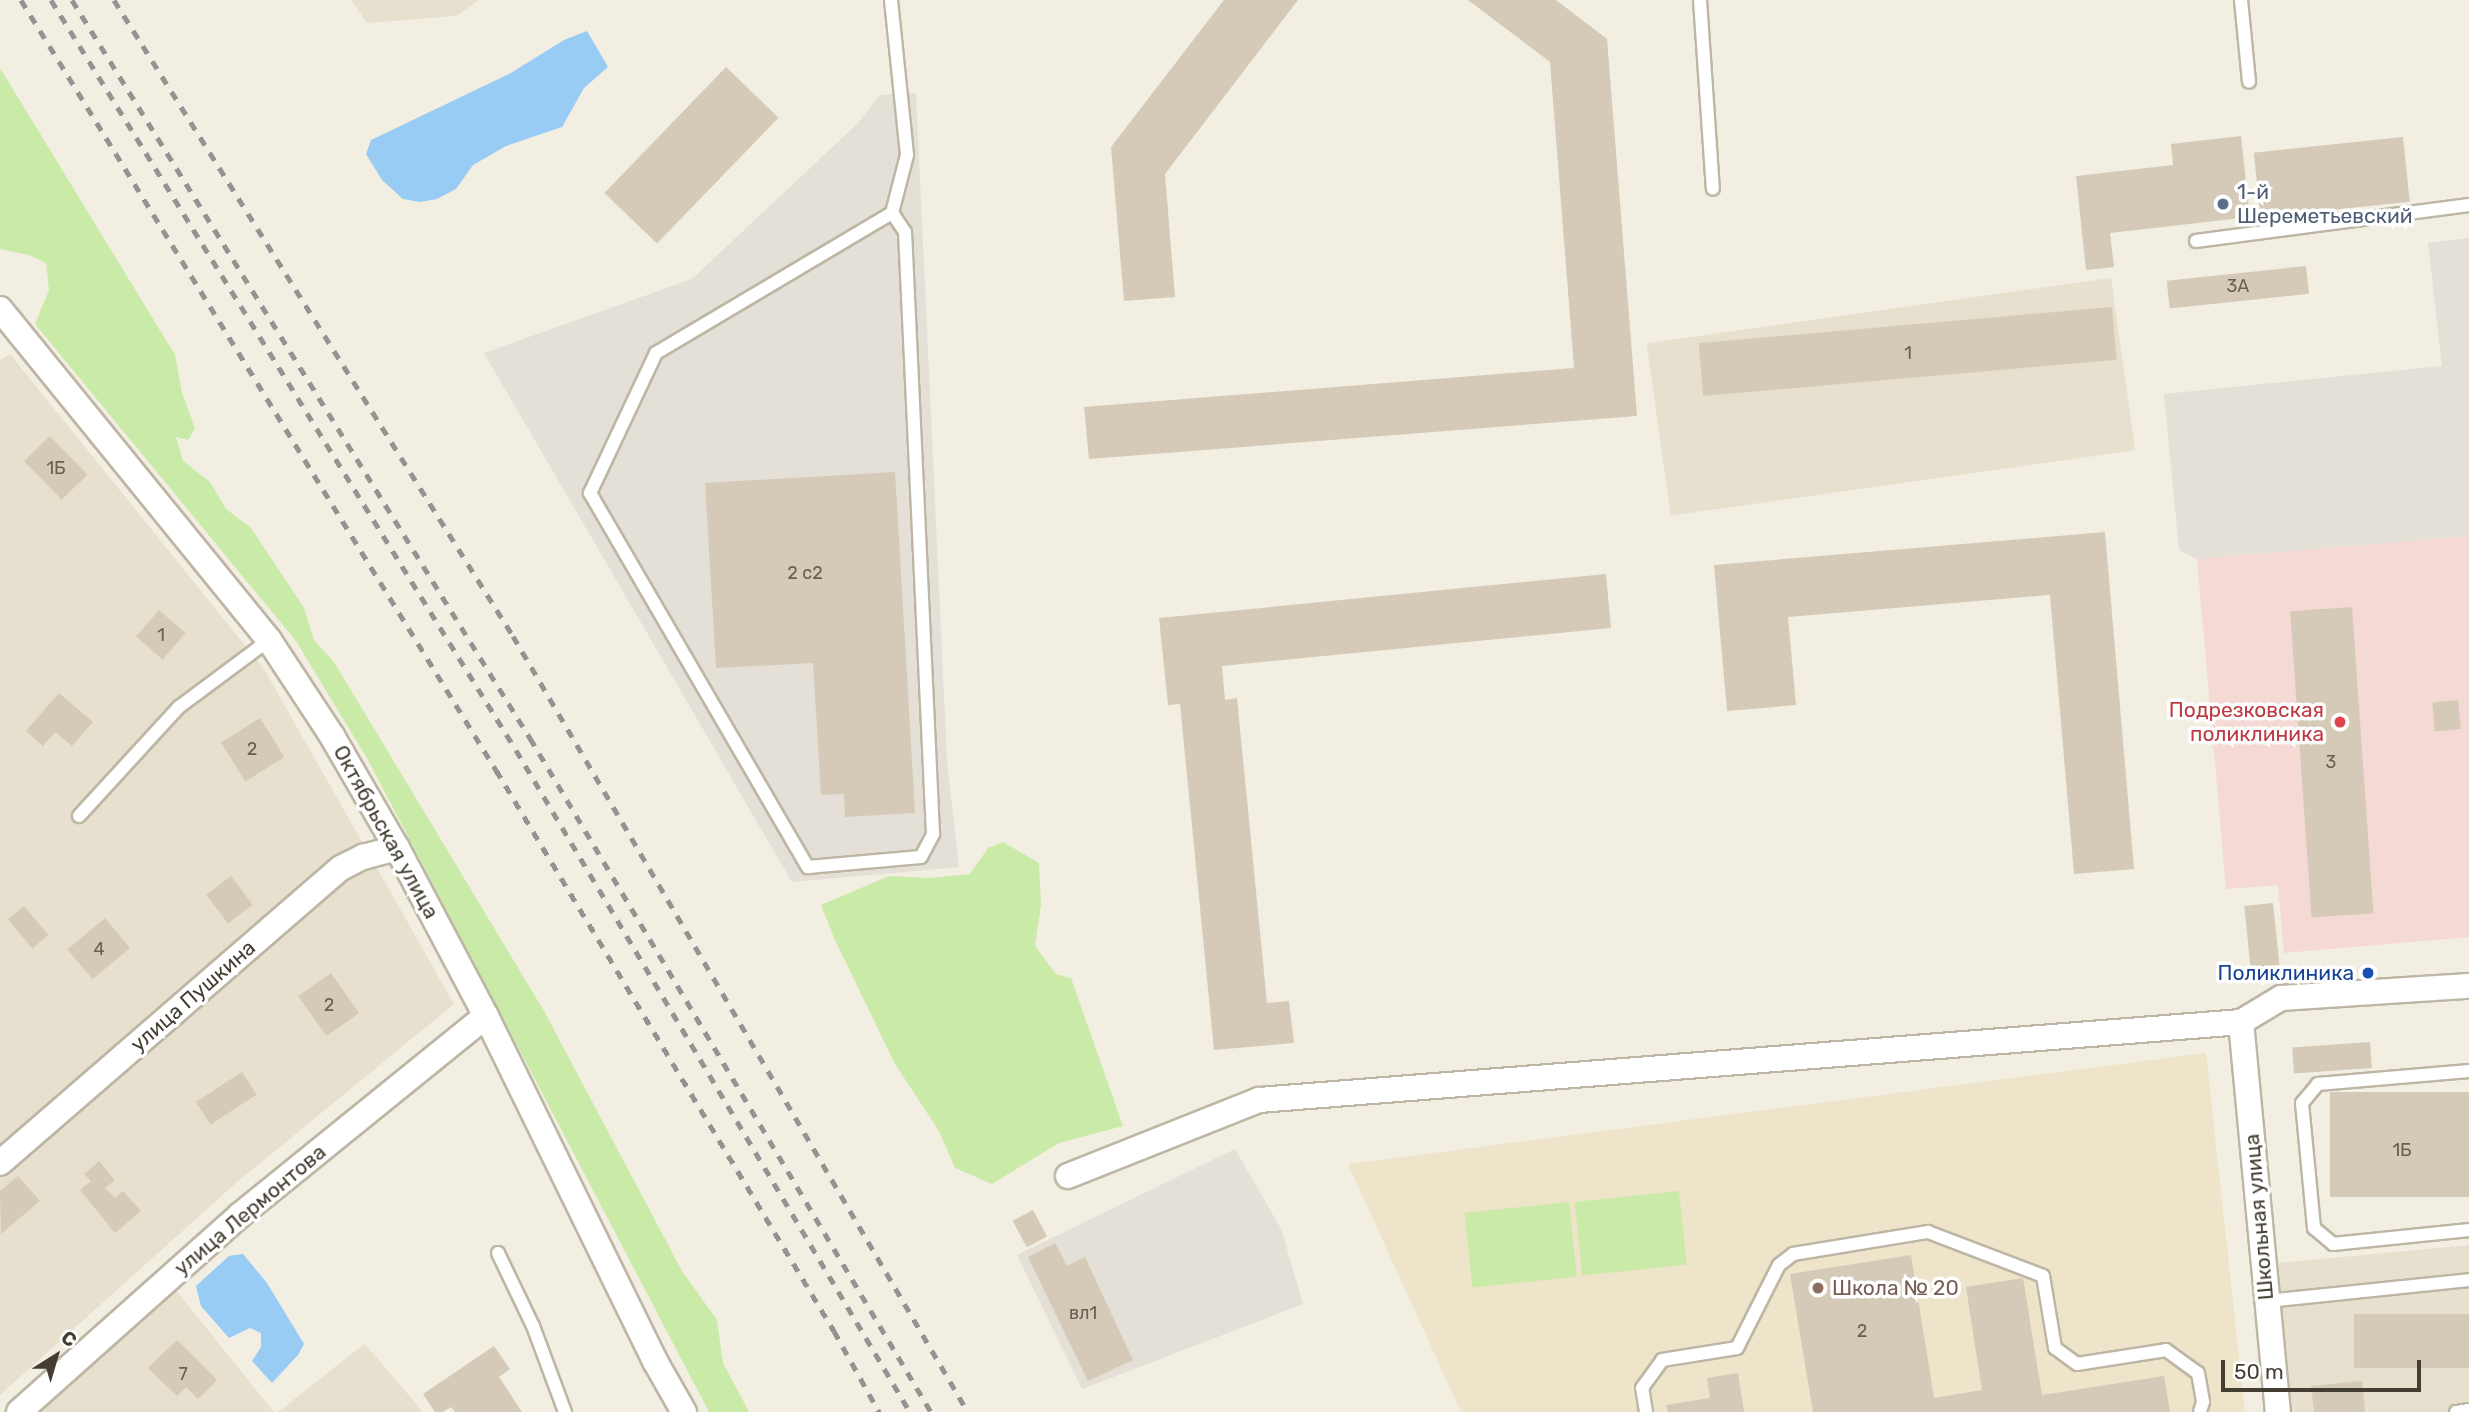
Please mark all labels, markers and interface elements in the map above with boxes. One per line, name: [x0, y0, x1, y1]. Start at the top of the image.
place label: 1-й Шереметьевский: [2237, 179, 2412, 229]
marker: 1-й Шереметьевский: [2215, 196, 2231, 212]
house number: 3А: [2227, 275, 2249, 297]
house number: 1: [1904, 342, 1912, 364]
house number: 1Б: [46, 457, 66, 479]
house number: 2 с2: [787, 562, 823, 584]
house number: 1: [157, 624, 165, 646]
place label: Подрезковская поликлиника: [2169, 697, 2324, 747]
marker: Подрезковская поликлиника: [2330, 712, 2350, 732]
house number: 2: [247, 738, 257, 760]
street label: Октябрьская улица: [328, 741, 444, 923]
house number: 3: [2326, 751, 2336, 773]
street label: улица Пушкина: [125, 935, 261, 1057]
house number: 4: [93, 938, 105, 960]
place label: Поликлиника: [2218, 960, 2354, 986]
marker: Поликлиника: [2360, 965, 2376, 981]
house number: 2: [324, 994, 334, 1016]
street label: Школьная улица: [2239, 1133, 2279, 1301]
street label: улица Лермонтова: [169, 1139, 331, 1281]
house number: 1Б: [2392, 1139, 2412, 1161]
place label: Школа № 20: [1832, 1275, 1959, 1301]
marker: Школа № 20: [1810, 1280, 1826, 1296]
house number: вл1: [1069, 1302, 1097, 1324]
house number: 2: [1857, 1320, 1867, 1342]
north arrow: [21, 1321, 91, 1391]
text: С: [57, 1326, 81, 1352]
scale bar: [2224, 1346, 2424, 1390]
text: 50 m: [2234, 1359, 2284, 1384]
house number: 7: [178, 1363, 188, 1385]

